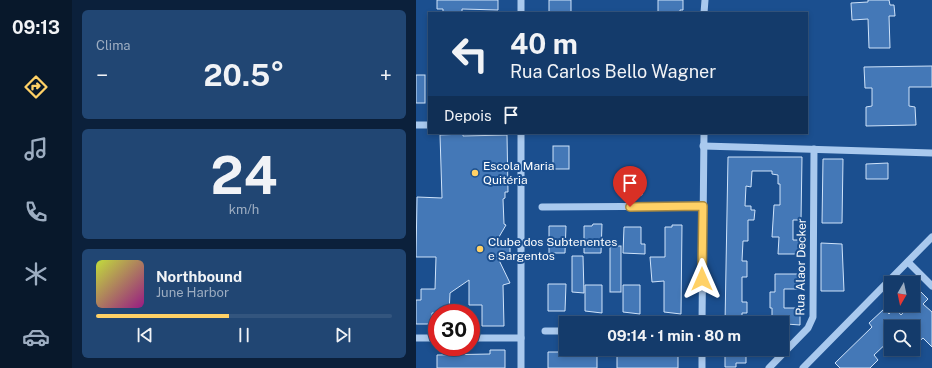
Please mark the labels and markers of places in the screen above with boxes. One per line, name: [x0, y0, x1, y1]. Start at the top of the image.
place label: Escola Maria Quitéria: [483, 159, 554, 187]
pin: [613, 166, 647, 207]
marker: Escola Maria Quitéria: [470, 168, 480, 178]
place label: Clube dos Subtenentes e Sargentos: [488, 235, 617, 263]
marker: Clube dos Subtenentes e Sargentos: [475, 244, 485, 254]

